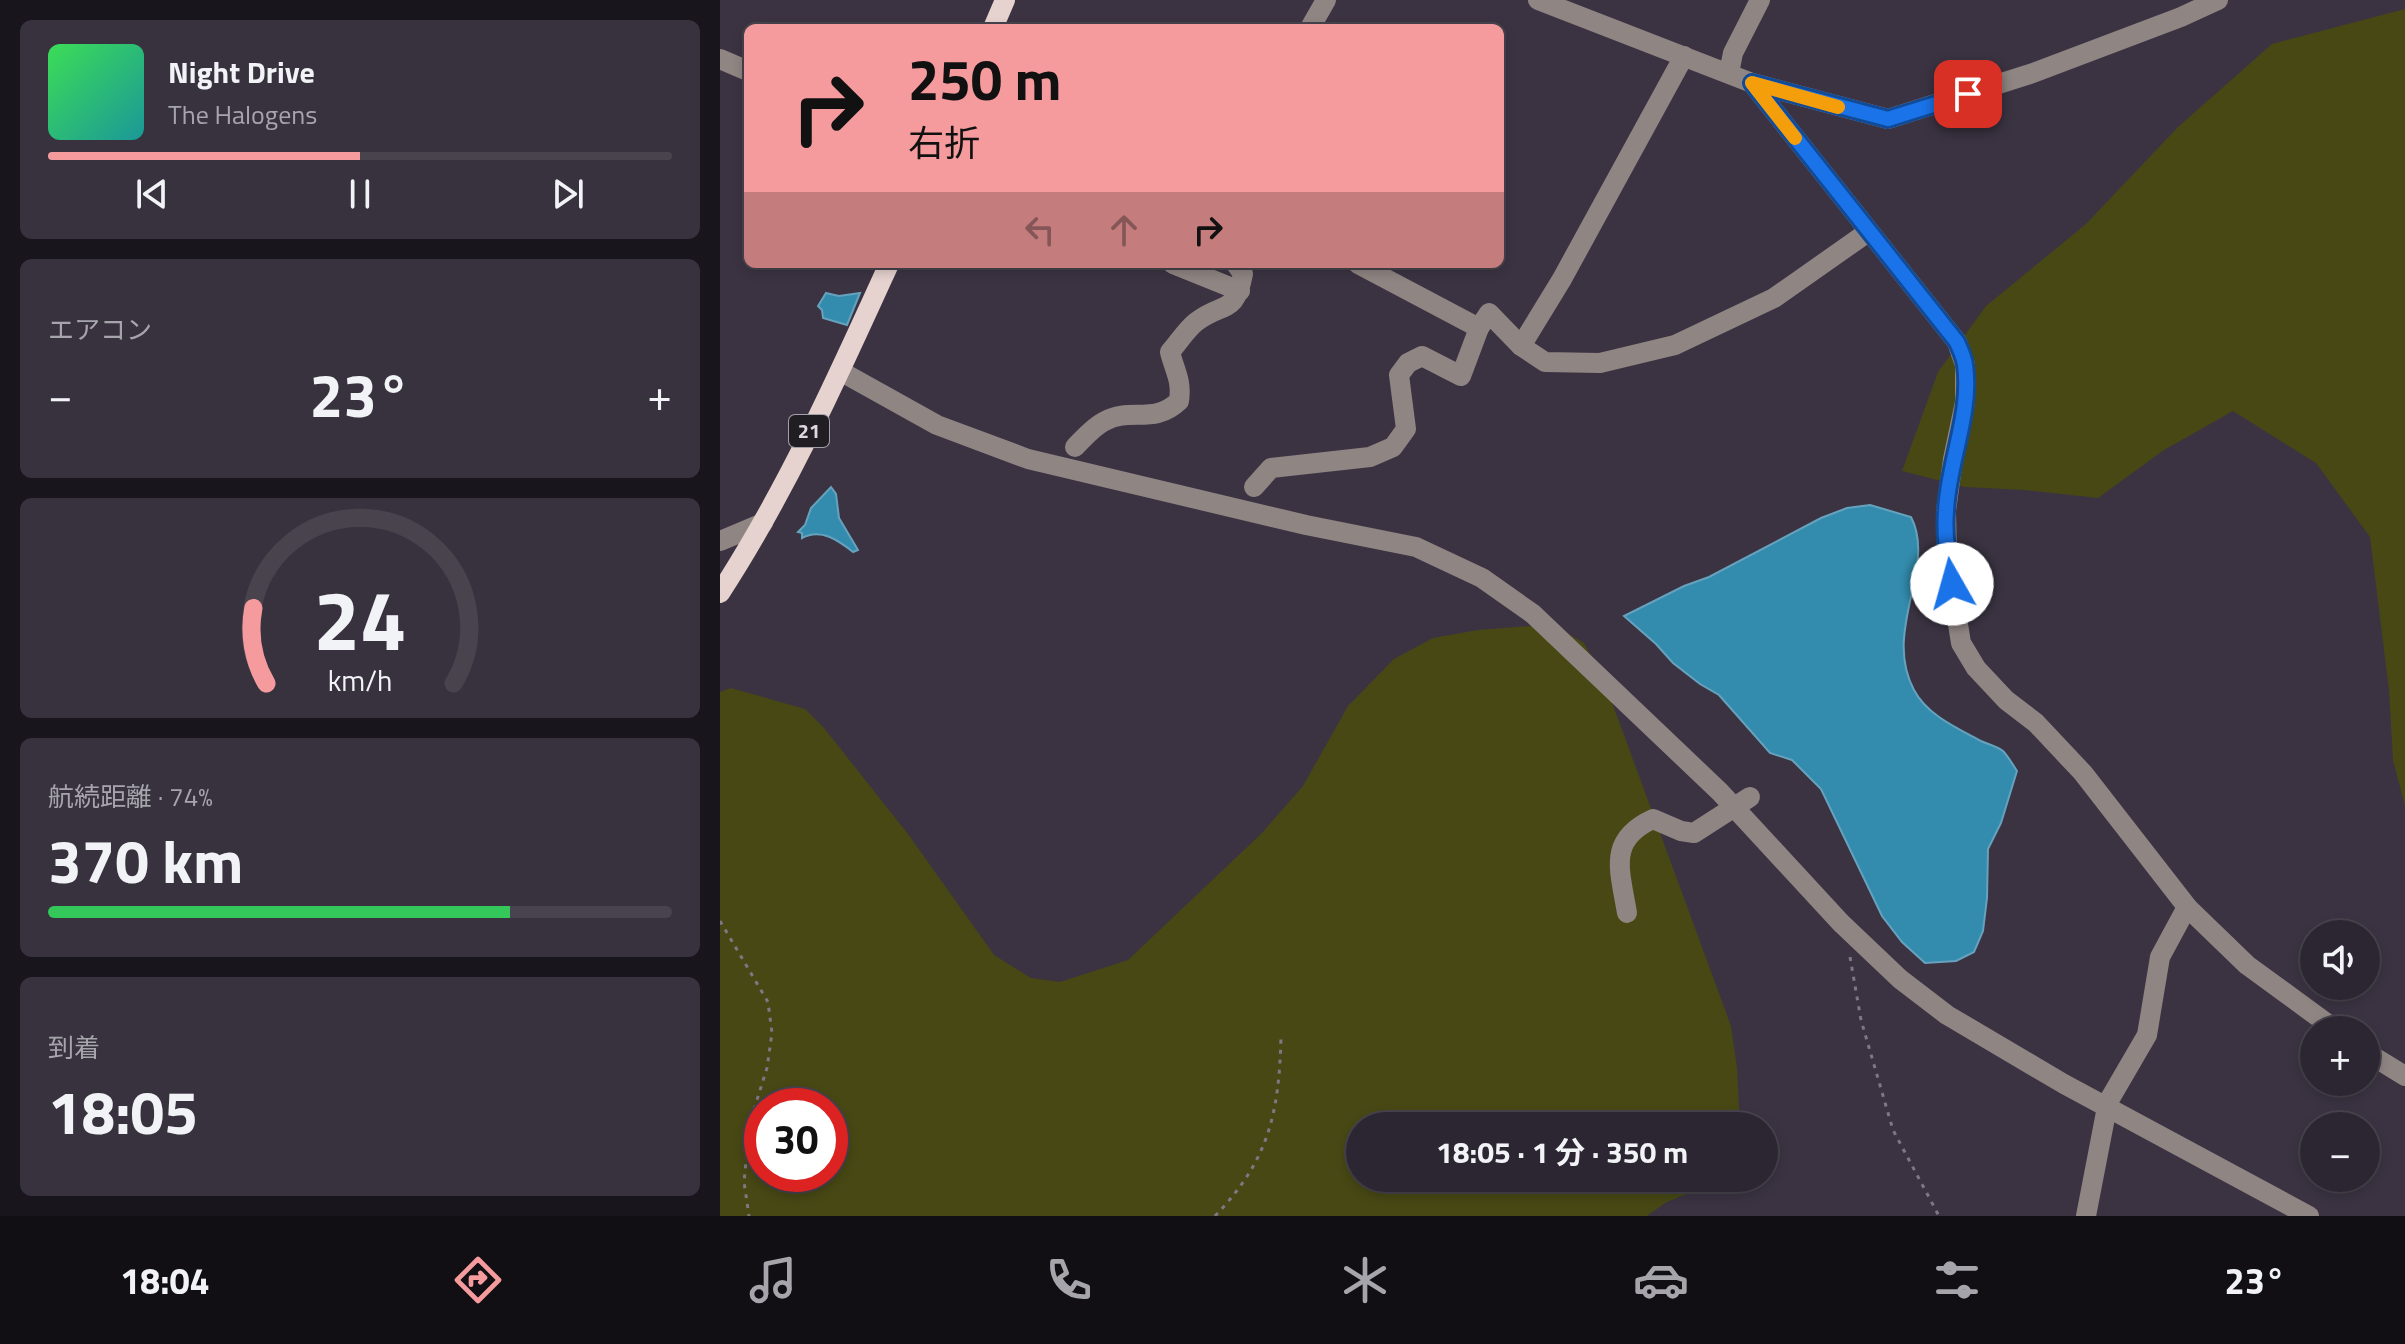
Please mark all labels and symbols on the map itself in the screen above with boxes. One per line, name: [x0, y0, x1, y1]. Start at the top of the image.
pin: [1934, 60, 2002, 128]
road number: 21: [789, 415, 829, 447]
position arrow: [1910, 542, 1994, 626]
speed limit sign: 30: [744, 1088, 848, 1192]

